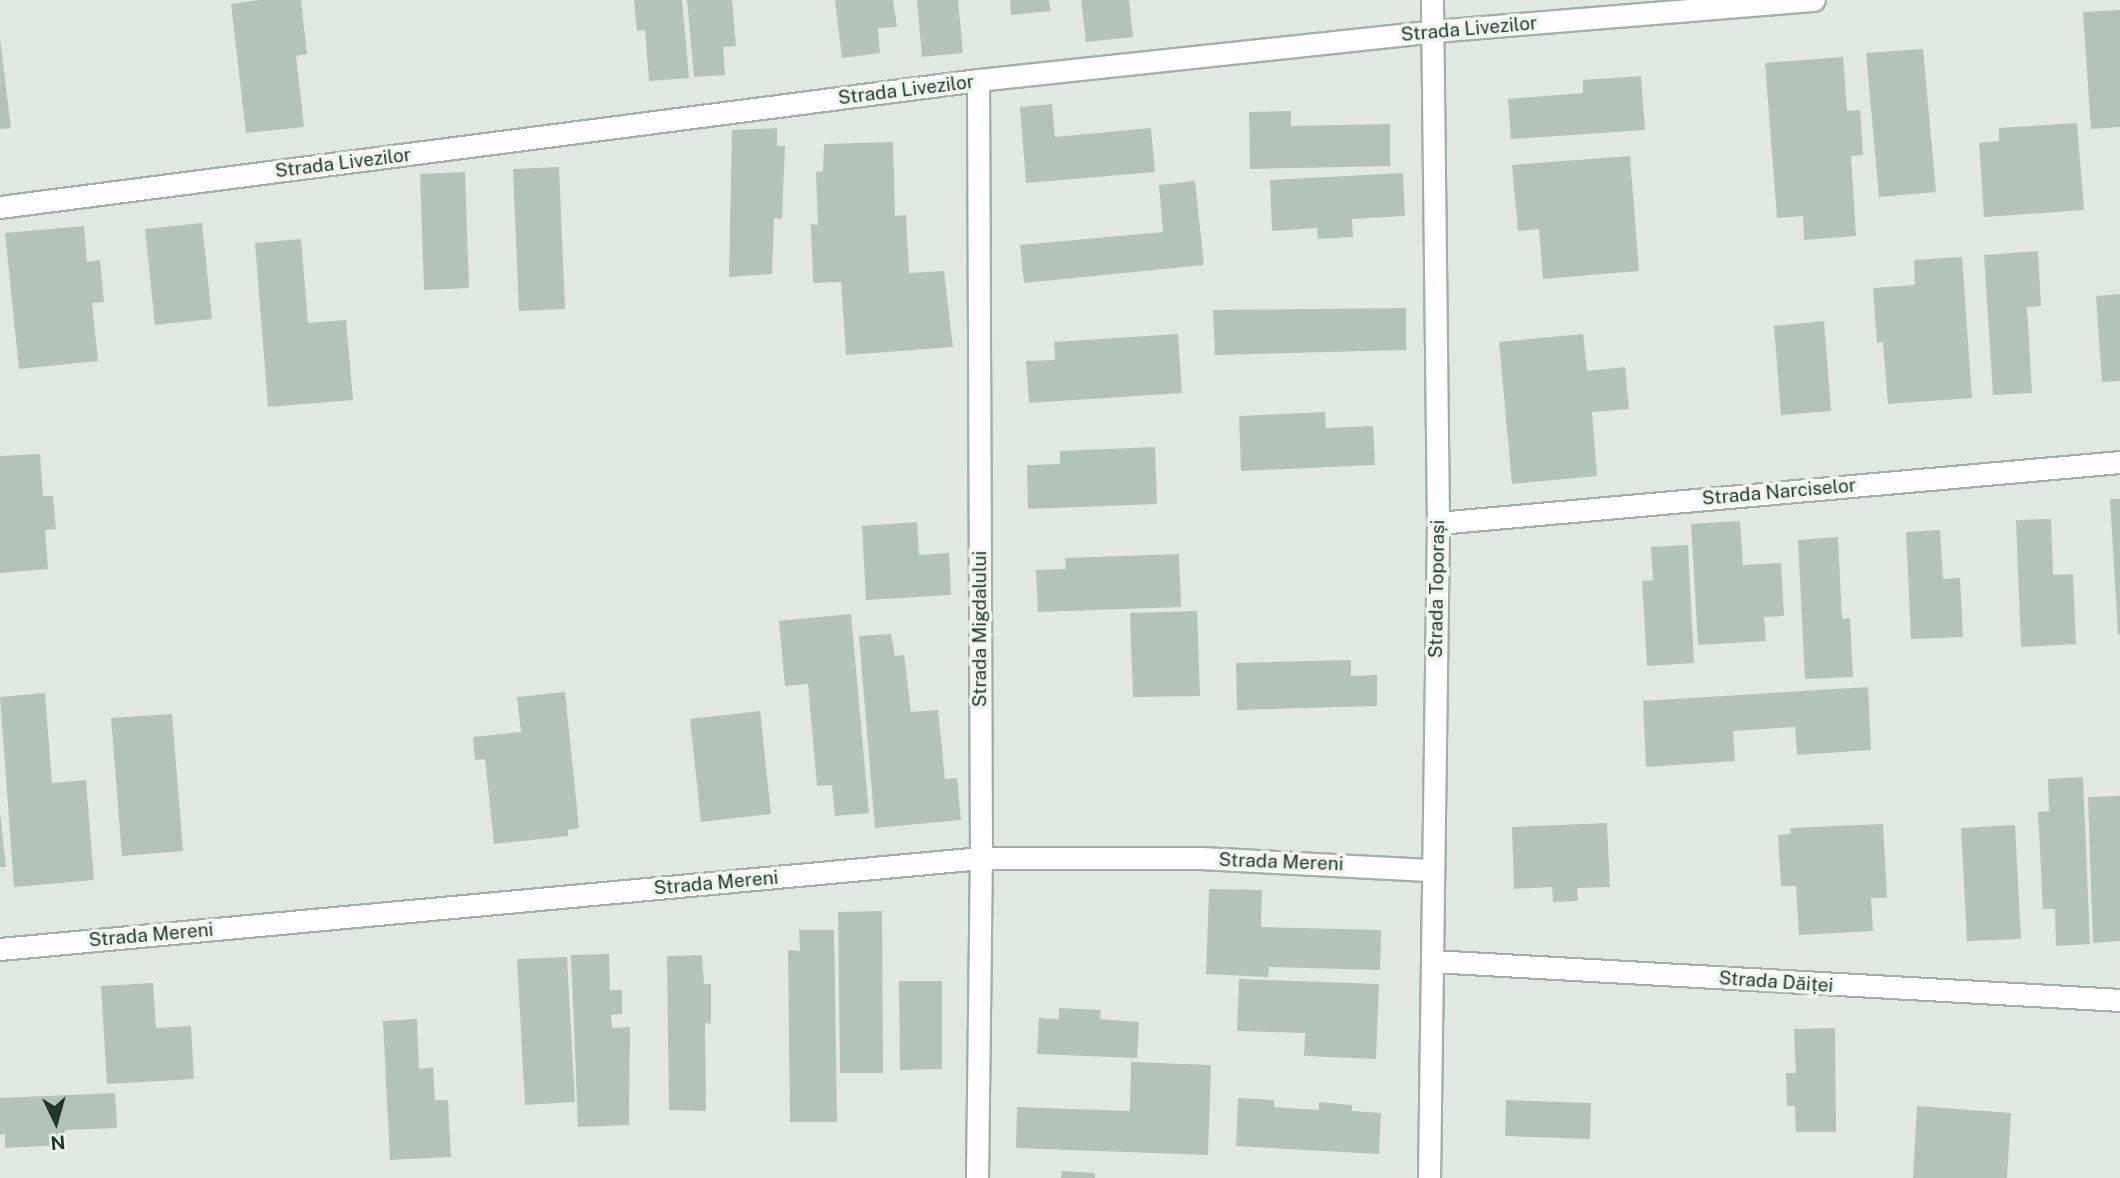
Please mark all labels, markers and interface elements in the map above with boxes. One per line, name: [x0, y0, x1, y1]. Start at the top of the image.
street label: Strada Livezilor: [1400, 12, 1538, 46]
street label: Strada Livezilor: [837, 70, 975, 110]
street label: Strada Livezilor: [274, 143, 412, 183]
street label: Strada Narciselor: [1701, 474, 1857, 510]
street label: Strada Toporași: [1424, 520, 1450, 658]
street label: Strada Migdalului: [969, 551, 991, 707]
street label: Strada Mereni: [1218, 848, 1344, 876]
street label: Strada Mereni: [653, 866, 779, 900]
street label: Strada Mereni: [88, 918, 214, 952]
street label: Strada Dăiței: [1718, 967, 1834, 997]
north arrow: [21, 1087, 91, 1157]
text: N: [49, 1131, 66, 1155]

